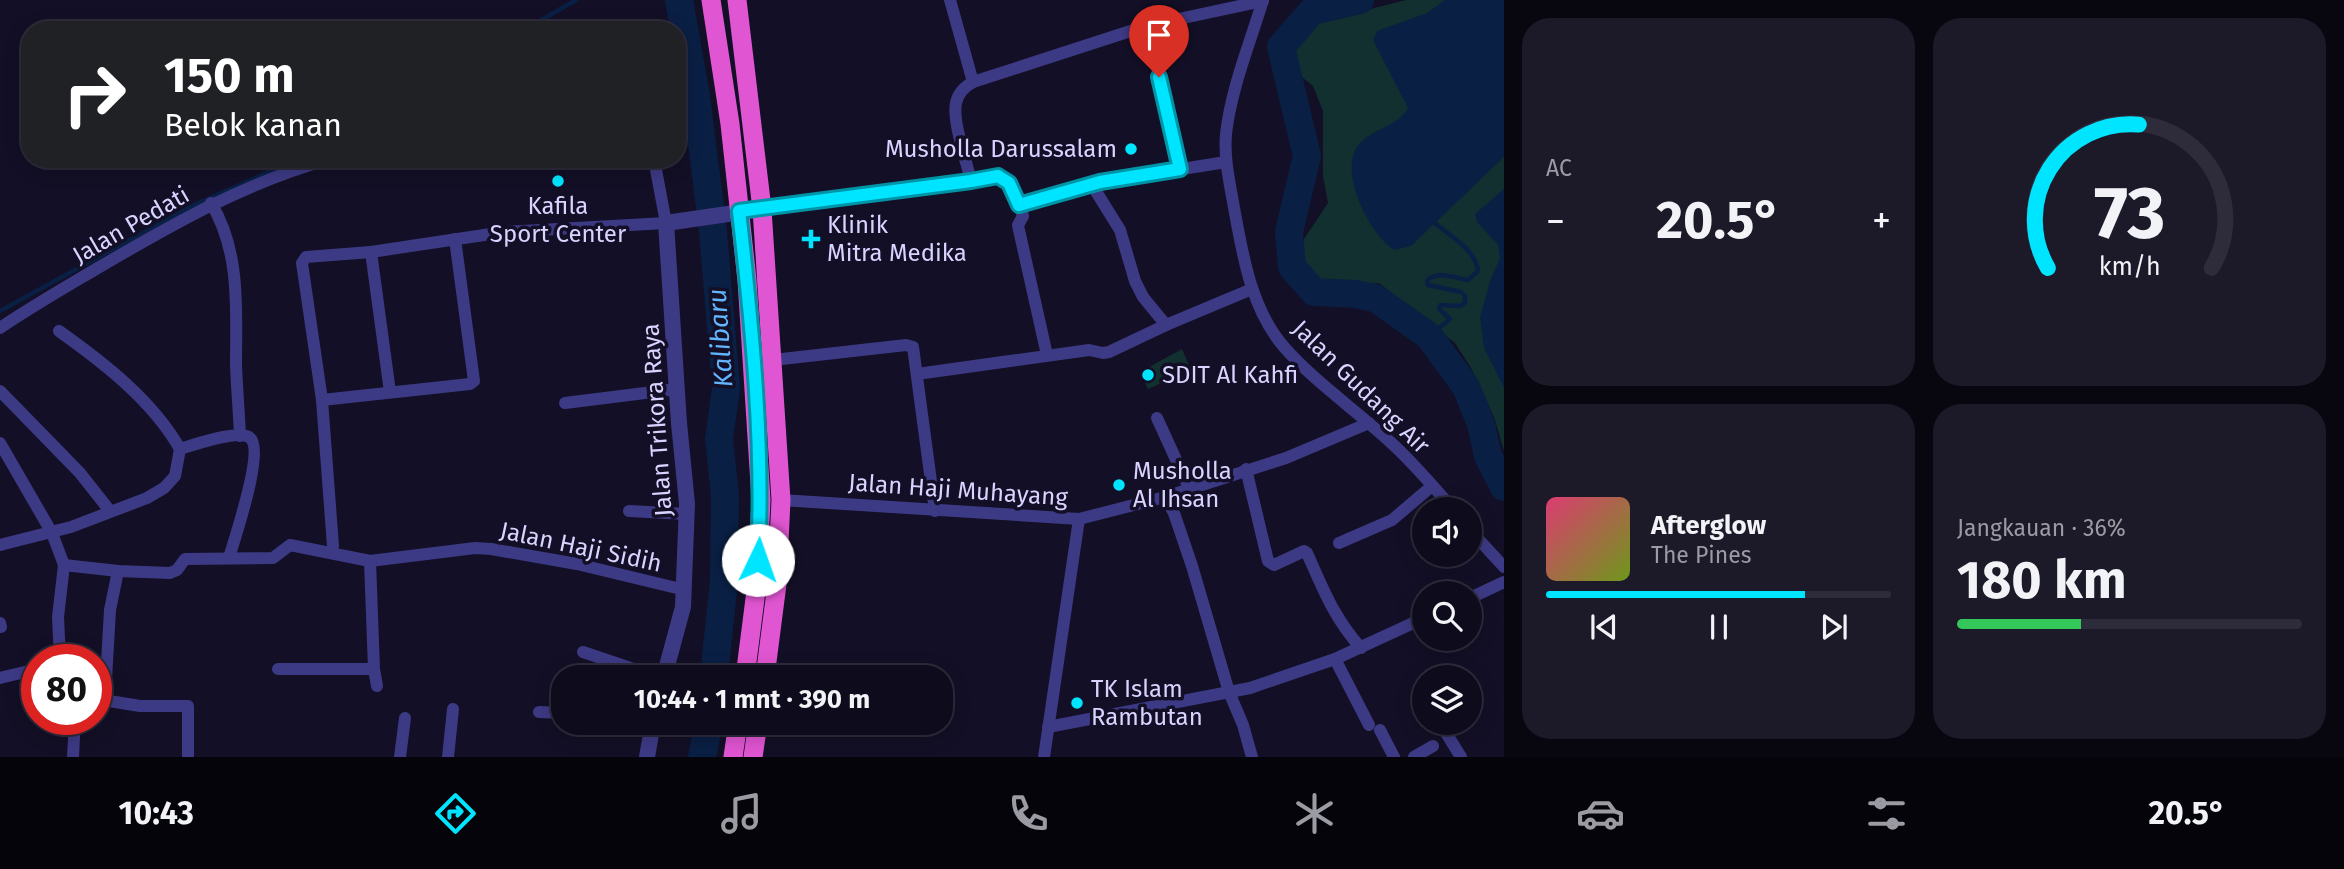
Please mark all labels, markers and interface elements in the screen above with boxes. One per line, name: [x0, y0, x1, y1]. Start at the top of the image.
pin: [1129, 5, 1189, 77]
icon: arrive: [1140, 16, 1178, 54]
text: 150 m: [164, 46, 295, 105]
icon: right: [49, 49, 140, 140]
text: Belok kanan: [164, 106, 342, 144]
place label: Musholla Darussalam: [885, 135, 1117, 163]
marker: Musholla Darussalam: [1123, 141, 1139, 157]
text: AC: [1546, 154, 1572, 182]
text: 73: [2094, 170, 2165, 257]
marker: Kafila Sport Center: [550, 173, 566, 189]
street label: Jalan Pedati: [68, 180, 194, 270]
text: 20.5°: [1656, 189, 1781, 252]
place label: Kafila Sport Center: [490, 192, 627, 248]
text: −: [1546, 198, 1565, 244]
text: +: [1872, 198, 1891, 244]
place label: Klinik Mitra Medika: [827, 211, 967, 267]
marker: Klinik Mitra Medika: [801, 229, 821, 249]
text: km/h: [2099, 252, 2160, 282]
water label: Kalibaru: [702, 287, 739, 388]
street label: Jalan Gudang Air: [1287, 314, 1436, 460]
street label: Jalan Trikora Raya: [636, 322, 678, 518]
place label: SDIT Al Kahfi: [1162, 361, 1298, 389]
marker: SDIT Al Kahfi: [1140, 367, 1156, 383]
place label: Musholla Al Ihsan: [1133, 457, 1232, 513]
street label: Jalan Haji Muhayang: [847, 468, 1069, 512]
marker: Musholla Al Ihsan: [1111, 477, 1127, 493]
map controls: [1412, 497, 1482, 735]
button: sound: [1412, 497, 1482, 567]
text: Afterglow: [1651, 510, 1766, 541]
text: Jangkauan · 36%: [1957, 514, 2126, 542]
street label: Jalan Haji Sidih: [498, 516, 664, 578]
position arrow: [721, 523, 795, 597]
text: The Pines: [1651, 541, 1752, 569]
text: 180 km: [1957, 549, 2127, 612]
button: search: [1412, 581, 1482, 651]
icon: previous: [1585, 608, 1623, 646]
icon: pause: [1700, 608, 1738, 646]
icon: next: [1815, 608, 1853, 646]
speed limit sign: 80: [21, 644, 112, 735]
button: layers: [1412, 665, 1482, 735]
place label: TK Islam Rambutan: [1091, 675, 1203, 731]
text: 10:44 · 1 mnt · 390 m: [634, 684, 870, 715]
marker: TK Islam Rambutan: [1069, 695, 1085, 711]
icon: directions: [431, 789, 480, 838]
icon: music: [717, 789, 766, 838]
icon: phone: [1004, 789, 1053, 838]
icon: climate: [1290, 789, 1339, 838]
icon: car: [1576, 789, 1625, 838]
icon: filters: [1862, 789, 1911, 838]
text: 10:43: [119, 794, 194, 832]
text: 20.5°: [2149, 794, 2225, 832]

